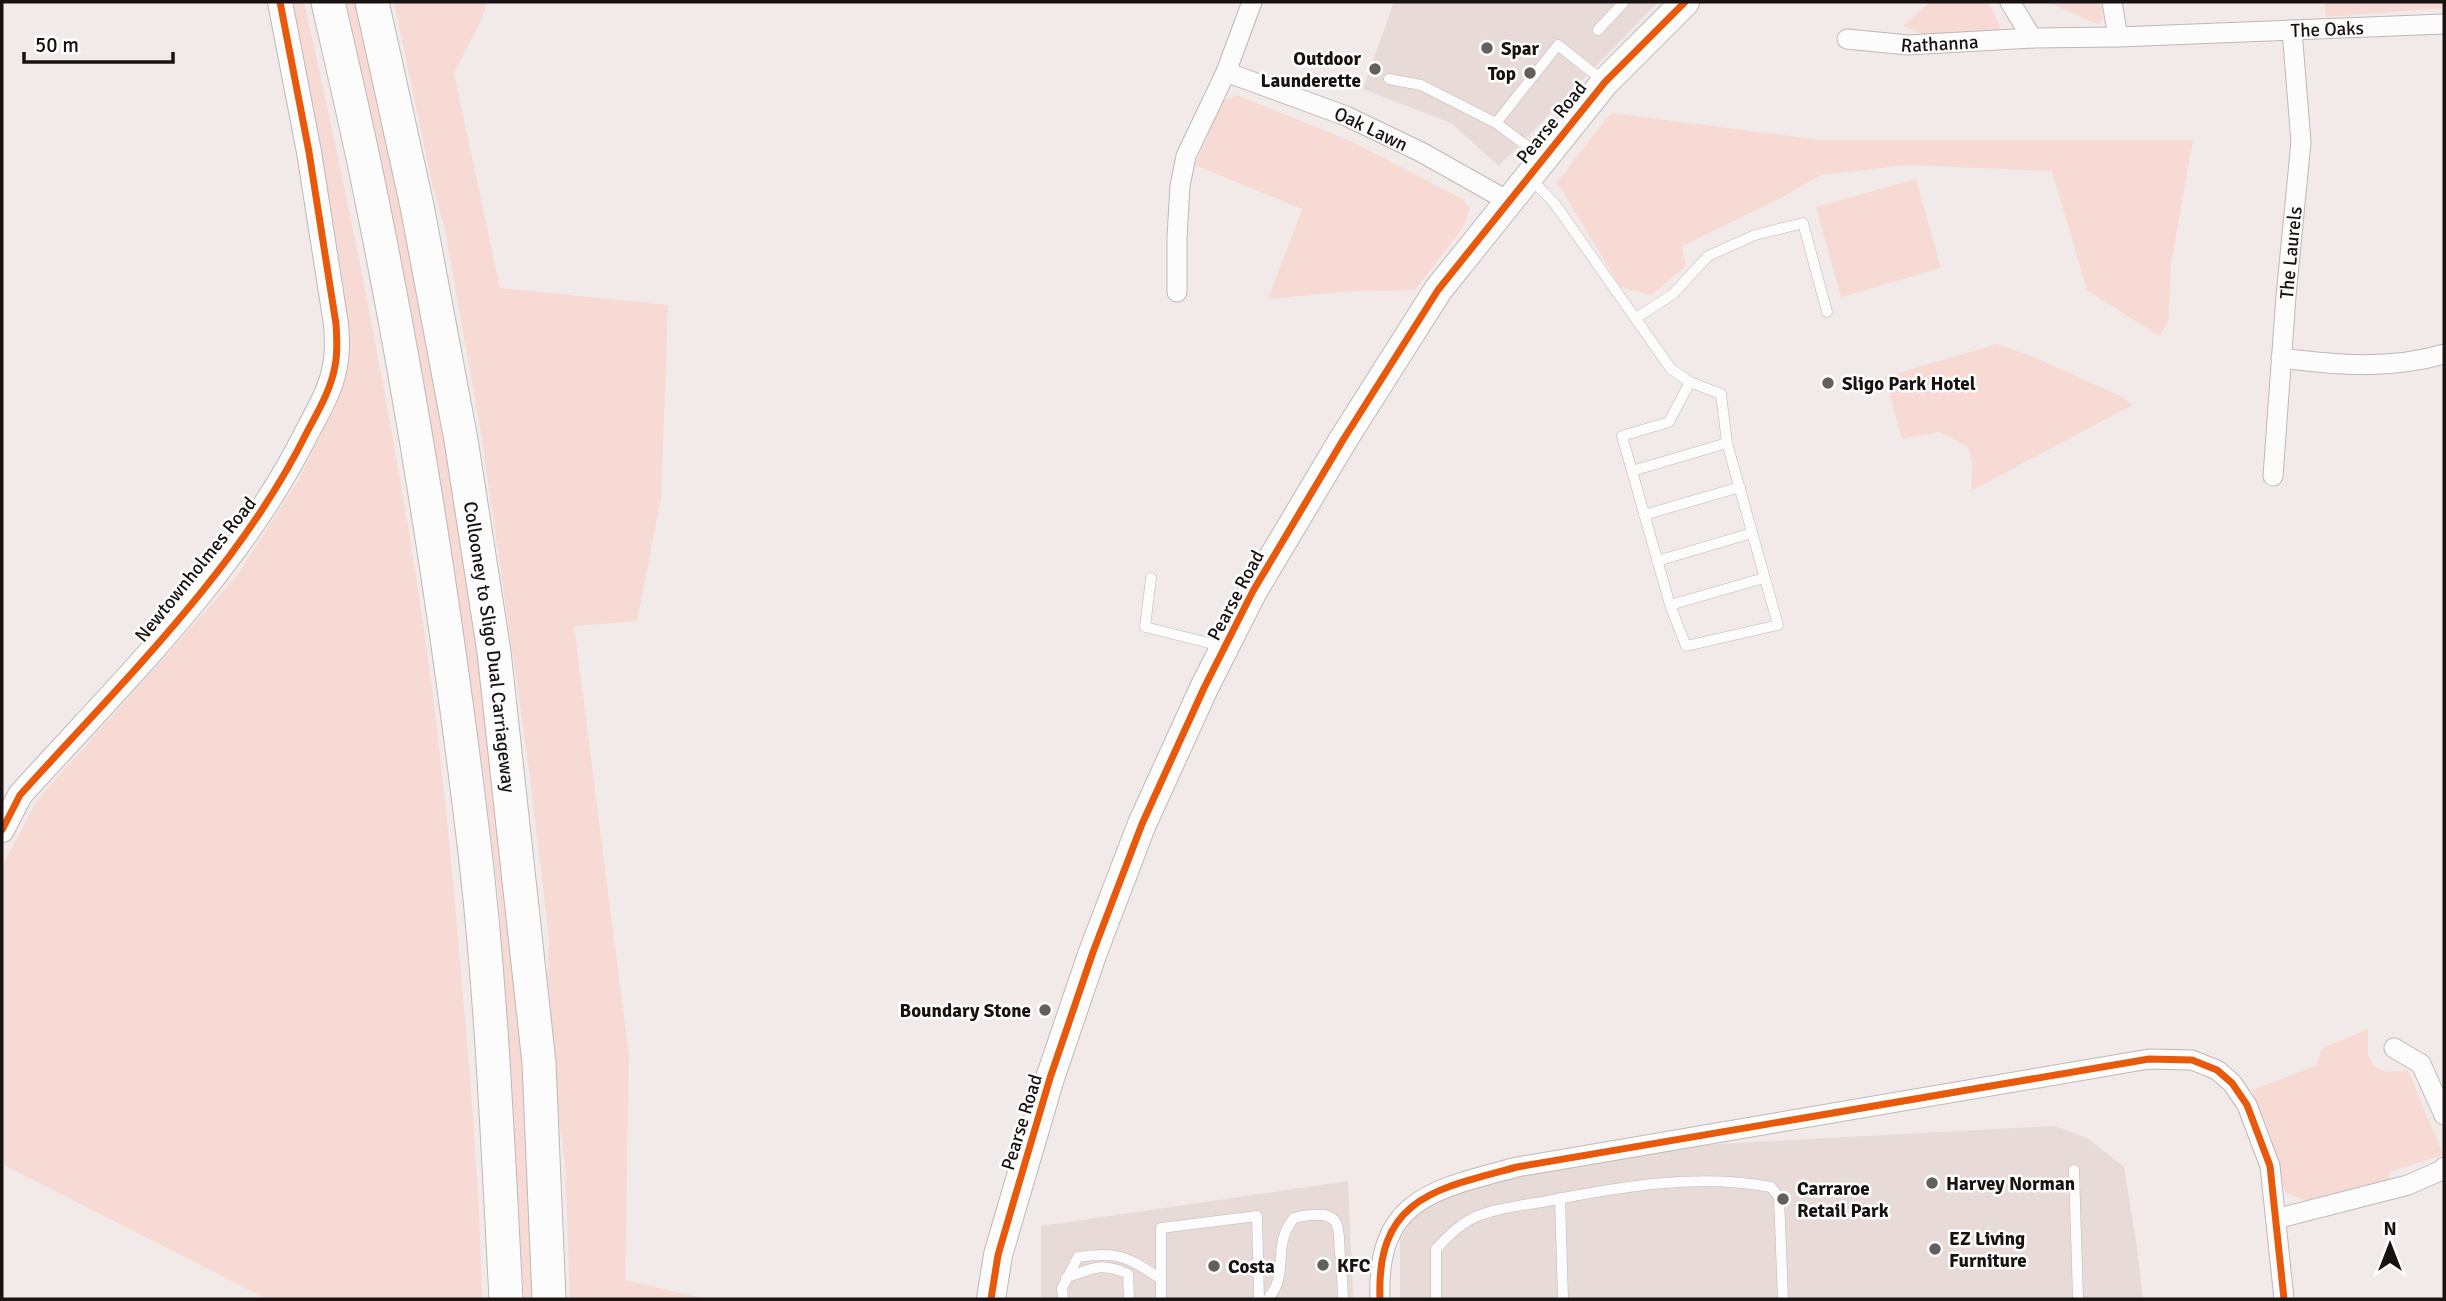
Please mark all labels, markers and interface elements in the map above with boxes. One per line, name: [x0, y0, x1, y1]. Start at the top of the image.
street label: The Oaks: [2290, 16, 2364, 43]
scale bar: [24, 21, 173, 65]
street label: Rathanna: [1900, 30, 1979, 58]
text: 50 m: [35, 32, 79, 58]
place label: Spar: [1501, 37, 1540, 61]
marker: Spar: [1479, 40, 1495, 56]
place label: Outdoor Launderette: [1261, 47, 1361, 93]
marker: Outdoor Launderette: [1367, 61, 1383, 77]
place label: Top: [1488, 62, 1516, 86]
marker: Top: [1522, 65, 1538, 81]
street label: Pearse Road: [1511, 77, 1592, 169]
street label: Oak Lawn: [1331, 102, 1412, 157]
street label: The Laurels: [2275, 205, 2308, 300]
place label: Sligo Park Hotel: [1842, 372, 1976, 396]
marker: Sligo Park Hotel: [1820, 375, 1836, 391]
street label: Newtownholmes Road: [130, 492, 262, 647]
street label: Collooney to Sligo Dual Carriageway: [458, 500, 520, 794]
street label: Pearse Road: [1202, 546, 1270, 645]
place label: Boundary Stone: [899, 999, 1031, 1023]
marker: Boundary Stone: [1037, 1002, 1053, 1018]
street label: Pearse Road: [996, 1071, 1048, 1173]
place label: Harvey Norman: [1946, 1172, 2075, 1196]
marker: Harvey Norman: [1924, 1175, 1940, 1191]
place label: Carraroe Retail Park: [1797, 1177, 1889, 1223]
marker: Carraroe Retail Park: [1775, 1191, 1791, 1207]
north arrow: [2355, 1210, 2425, 1280]
text: N: [2383, 1217, 2397, 1241]
place label: EZ Living Furniture: [1949, 1227, 2027, 1273]
marker: EZ Living Furniture: [1927, 1241, 1943, 1257]
place label: KFC: [1337, 1254, 1371, 1278]
place label: Costa: [1228, 1255, 1275, 1279]
marker: KFC: [1315, 1257, 1331, 1273]
marker: Costa: [1206, 1258, 1222, 1274]

